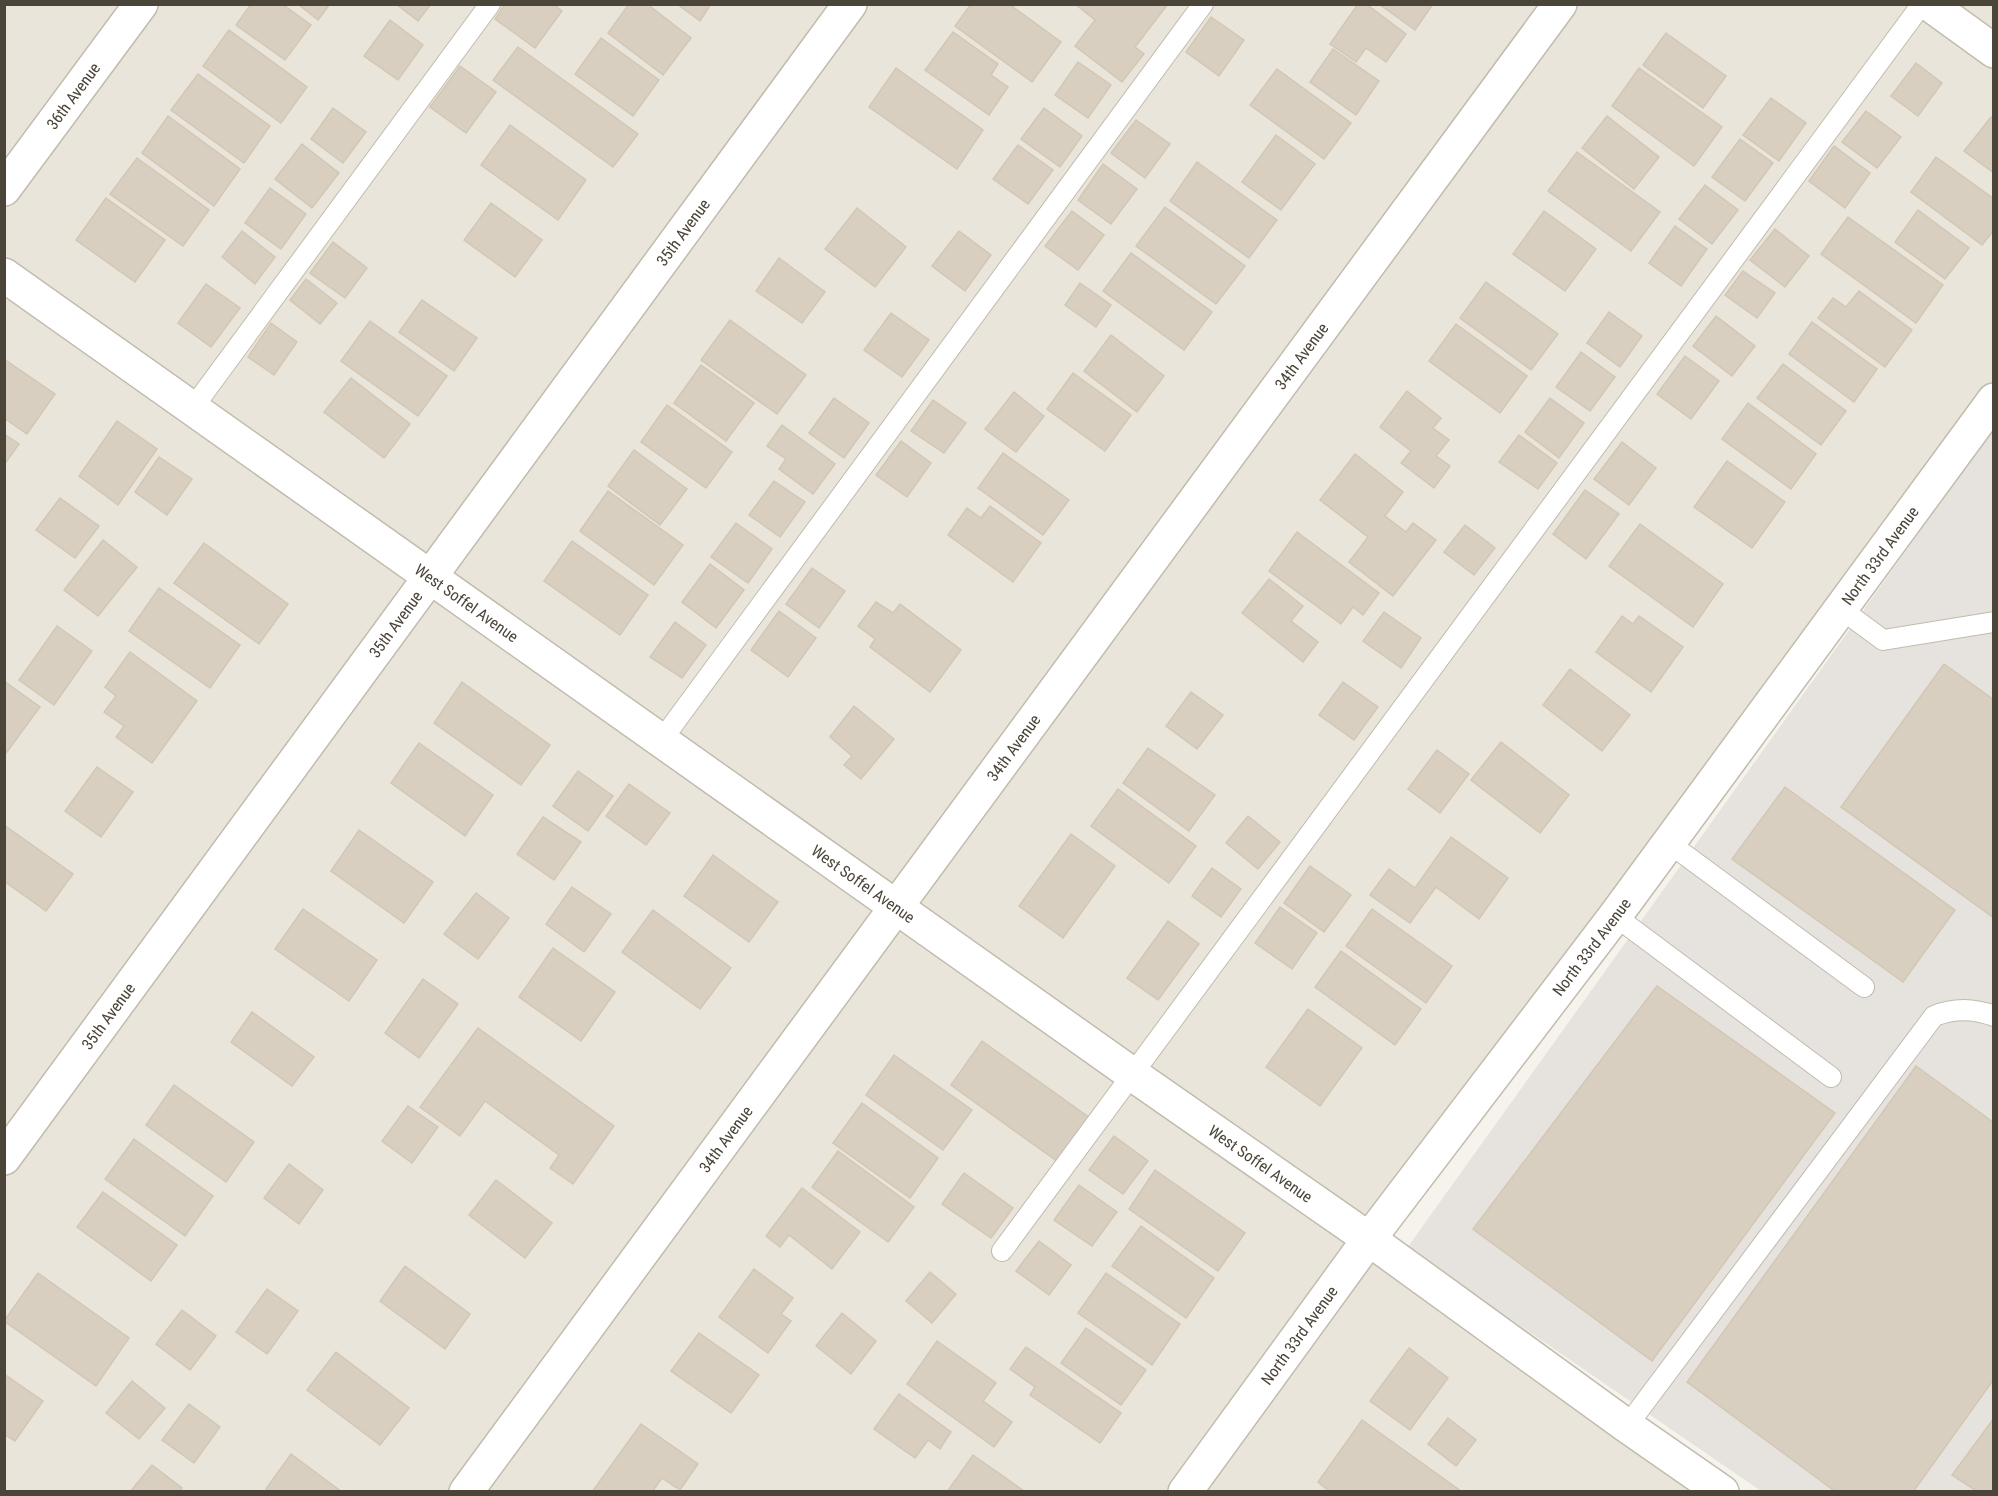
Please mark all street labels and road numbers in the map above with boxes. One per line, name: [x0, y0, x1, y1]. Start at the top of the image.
street label: 36th Avenue: [43, 59, 104, 133]
street label: 35th Avenue: [652, 195, 714, 270]
street label: 34th Avenue: [1271, 319, 1332, 393]
street label: North 33rd Avenue: [1838, 503, 1923, 609]
street label: West Soffel Avenue: [411, 560, 522, 646]
street label: 35th Avenue: [365, 587, 427, 661]
street label: 34th Avenue: [983, 711, 1044, 785]
street label: West Soffel Avenue: [808, 841, 918, 927]
street label: North 33rd Avenue: [1549, 895, 1635, 1000]
street label: 35th Avenue: [78, 979, 139, 1053]
street label: 34th Avenue: [695, 1102, 757, 1176]
street label: West Soffel Avenue: [1205, 1121, 1316, 1207]
street label: North 33rd Avenue: [1257, 1282, 1342, 1389]

